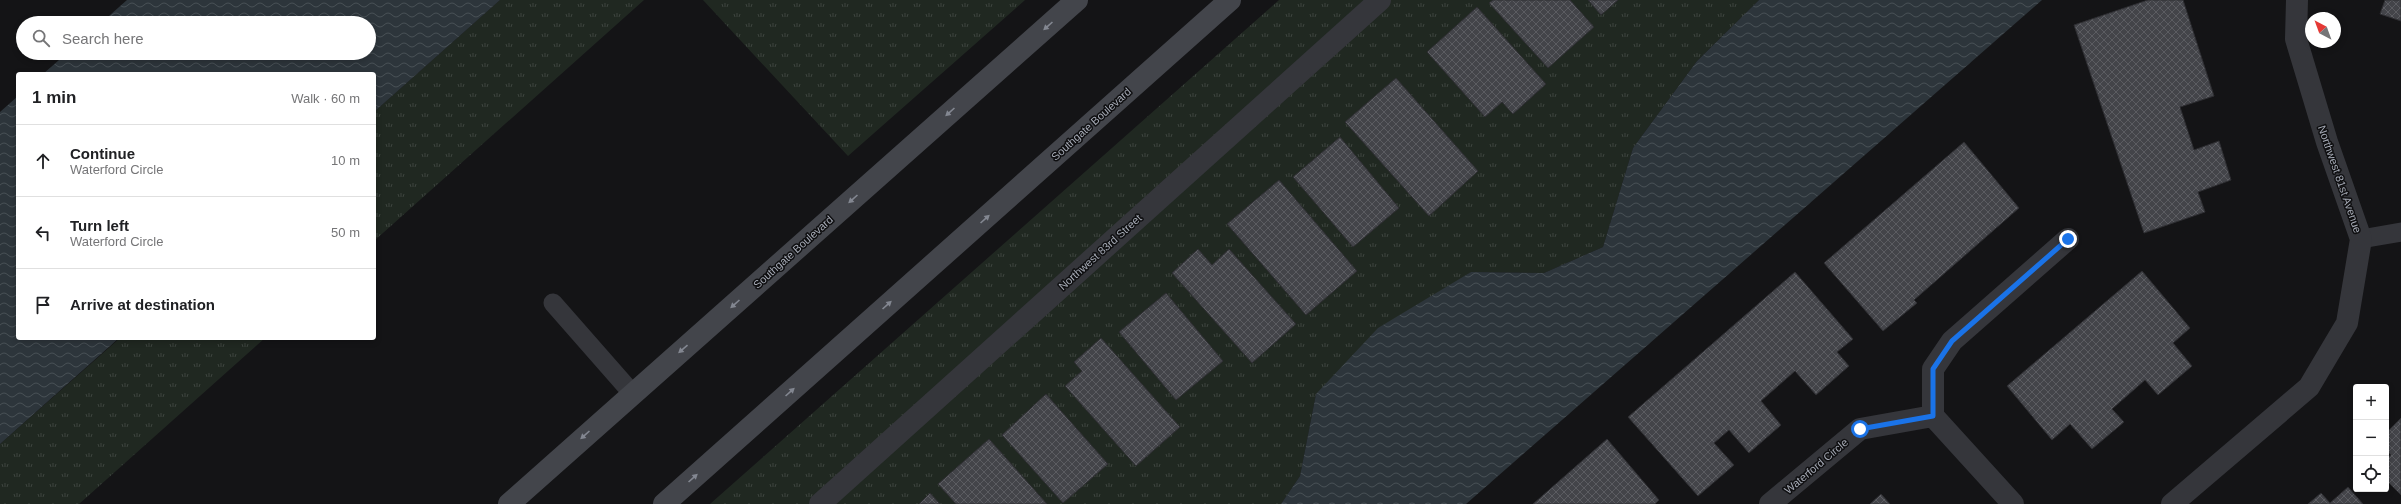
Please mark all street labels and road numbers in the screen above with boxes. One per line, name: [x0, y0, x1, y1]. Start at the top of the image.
street label: Southgate Boulevard: [1049, 85, 1133, 163]
street label: Northwest 81st Avenue: [2316, 124, 2364, 234]
street label: Northwest 83rd Street: [1056, 212, 1144, 292]
street label: Southgate Boulevard: [751, 213, 835, 291]
street label: Waterford Circle: [1782, 436, 1850, 496]

